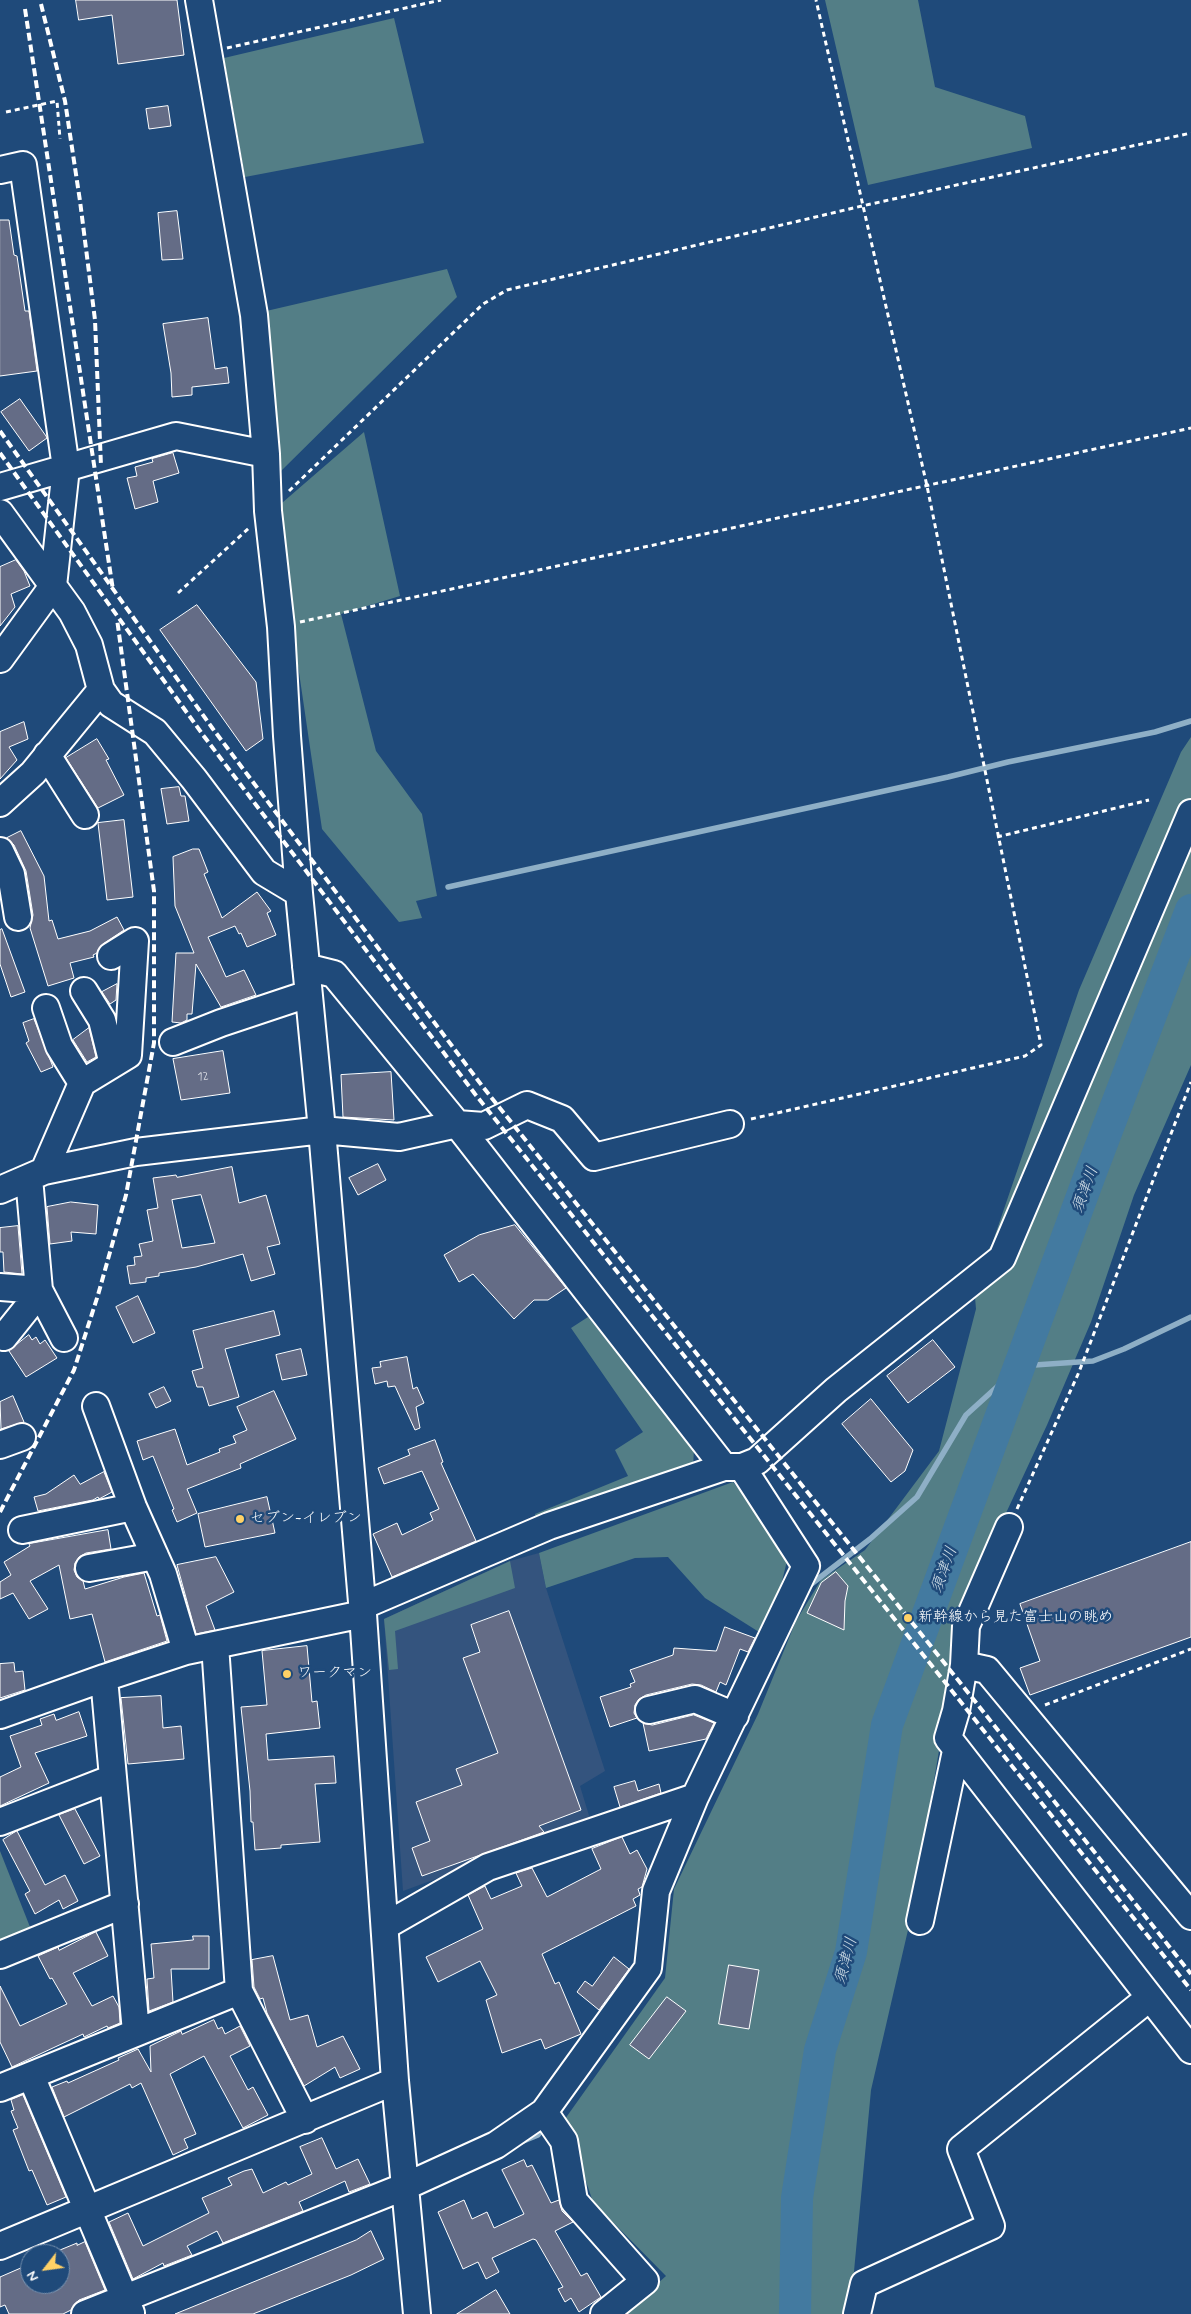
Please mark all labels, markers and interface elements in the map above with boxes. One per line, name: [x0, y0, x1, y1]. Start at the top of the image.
house number: 12: [197, 1070, 209, 1084]
water label: 須津川: [1069, 1164, 1103, 1216]
place label: セブン-イレブン: [250, 1510, 362, 1528]
marker: セブン-イレブン: [234, 1513, 246, 1525]
water label: 須津川: [928, 1544, 962, 1596]
place label: 新幹線から見た富士山の眺め: [918, 1609, 1113, 1627]
marker: 新幹線から見た富士山の眺め: [902, 1612, 914, 1624]
place label: ワークマン: [297, 1665, 372, 1683]
marker: ワークマン: [281, 1668, 293, 1680]
water label: 須津川: [832, 1935, 862, 1987]
north arrow: [20, 2244, 70, 2294]
text: N: [23, 2267, 43, 2285]

